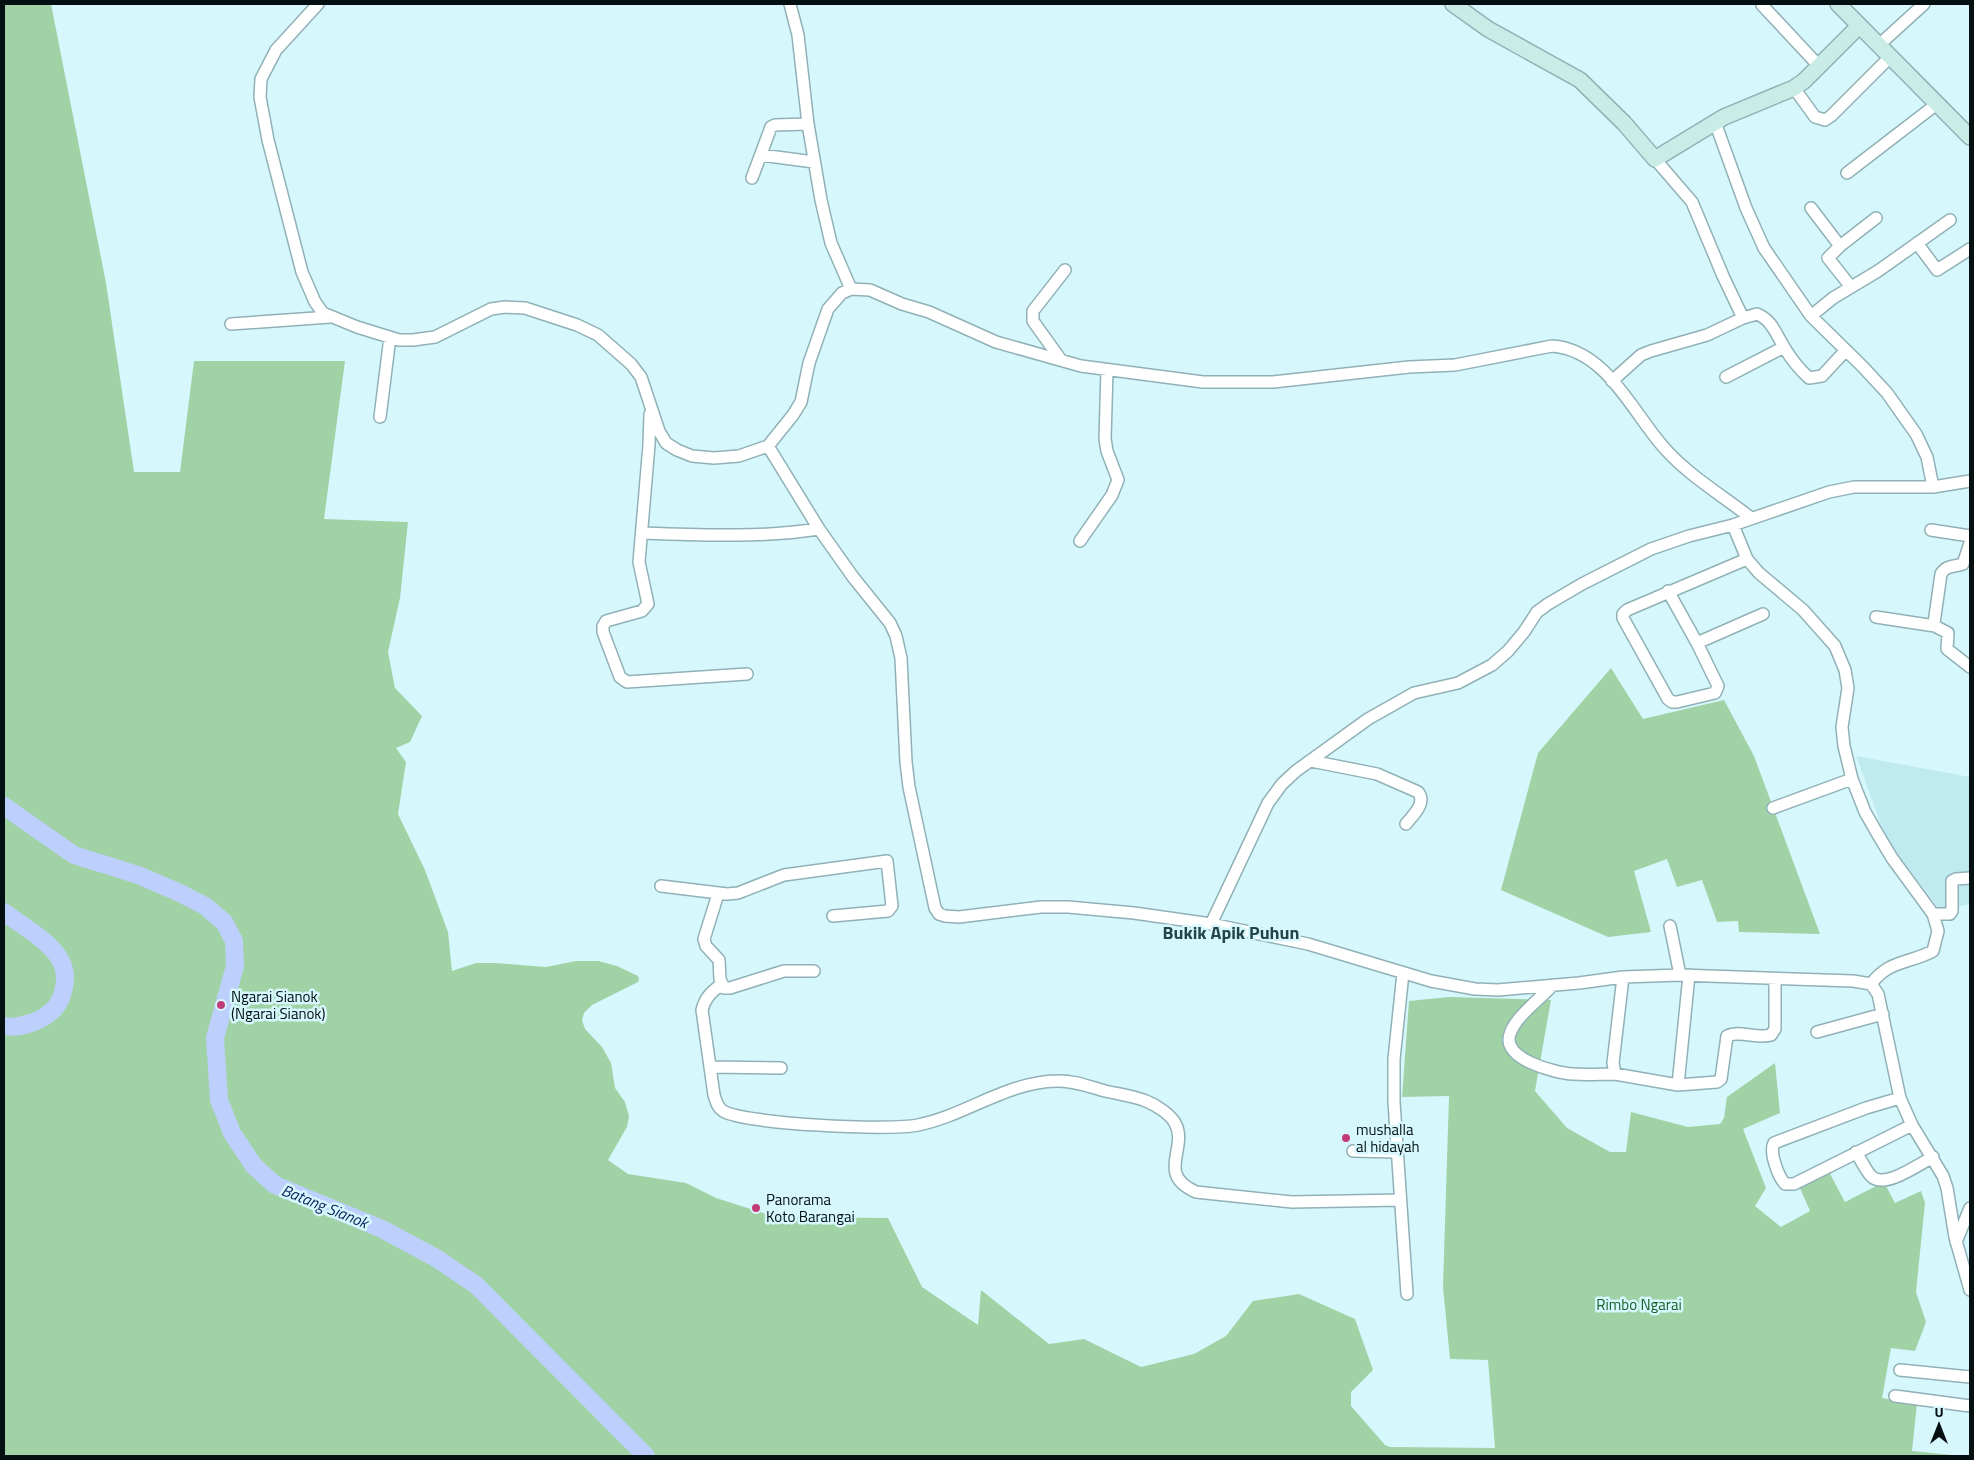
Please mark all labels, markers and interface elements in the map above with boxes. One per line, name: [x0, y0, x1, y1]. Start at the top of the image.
district label: Bukik Apik Puhun: [1163, 919, 1299, 946]
place label: Ngarai Sianok (Ngarai Sianok): [231, 985, 326, 1025]
marker: Ngarai Sianok (Ngarai Sianok): [215, 999, 227, 1011]
place label: mushalla al hidayah: [1356, 1118, 1420, 1158]
marker: mushalla al hidayah: [1340, 1132, 1352, 1144]
water label: Batang Sianok: [278, 1178, 374, 1235]
place label: Panorama Koto Barangai: [766, 1188, 855, 1228]
marker: Panorama Koto Barangai: [750, 1202, 762, 1214]
park label: Rimbo Ngarai: [1596, 1293, 1682, 1316]
north arrow: [1914, 1400, 1964, 1450]
text: U: [1934, 1401, 1944, 1422]

